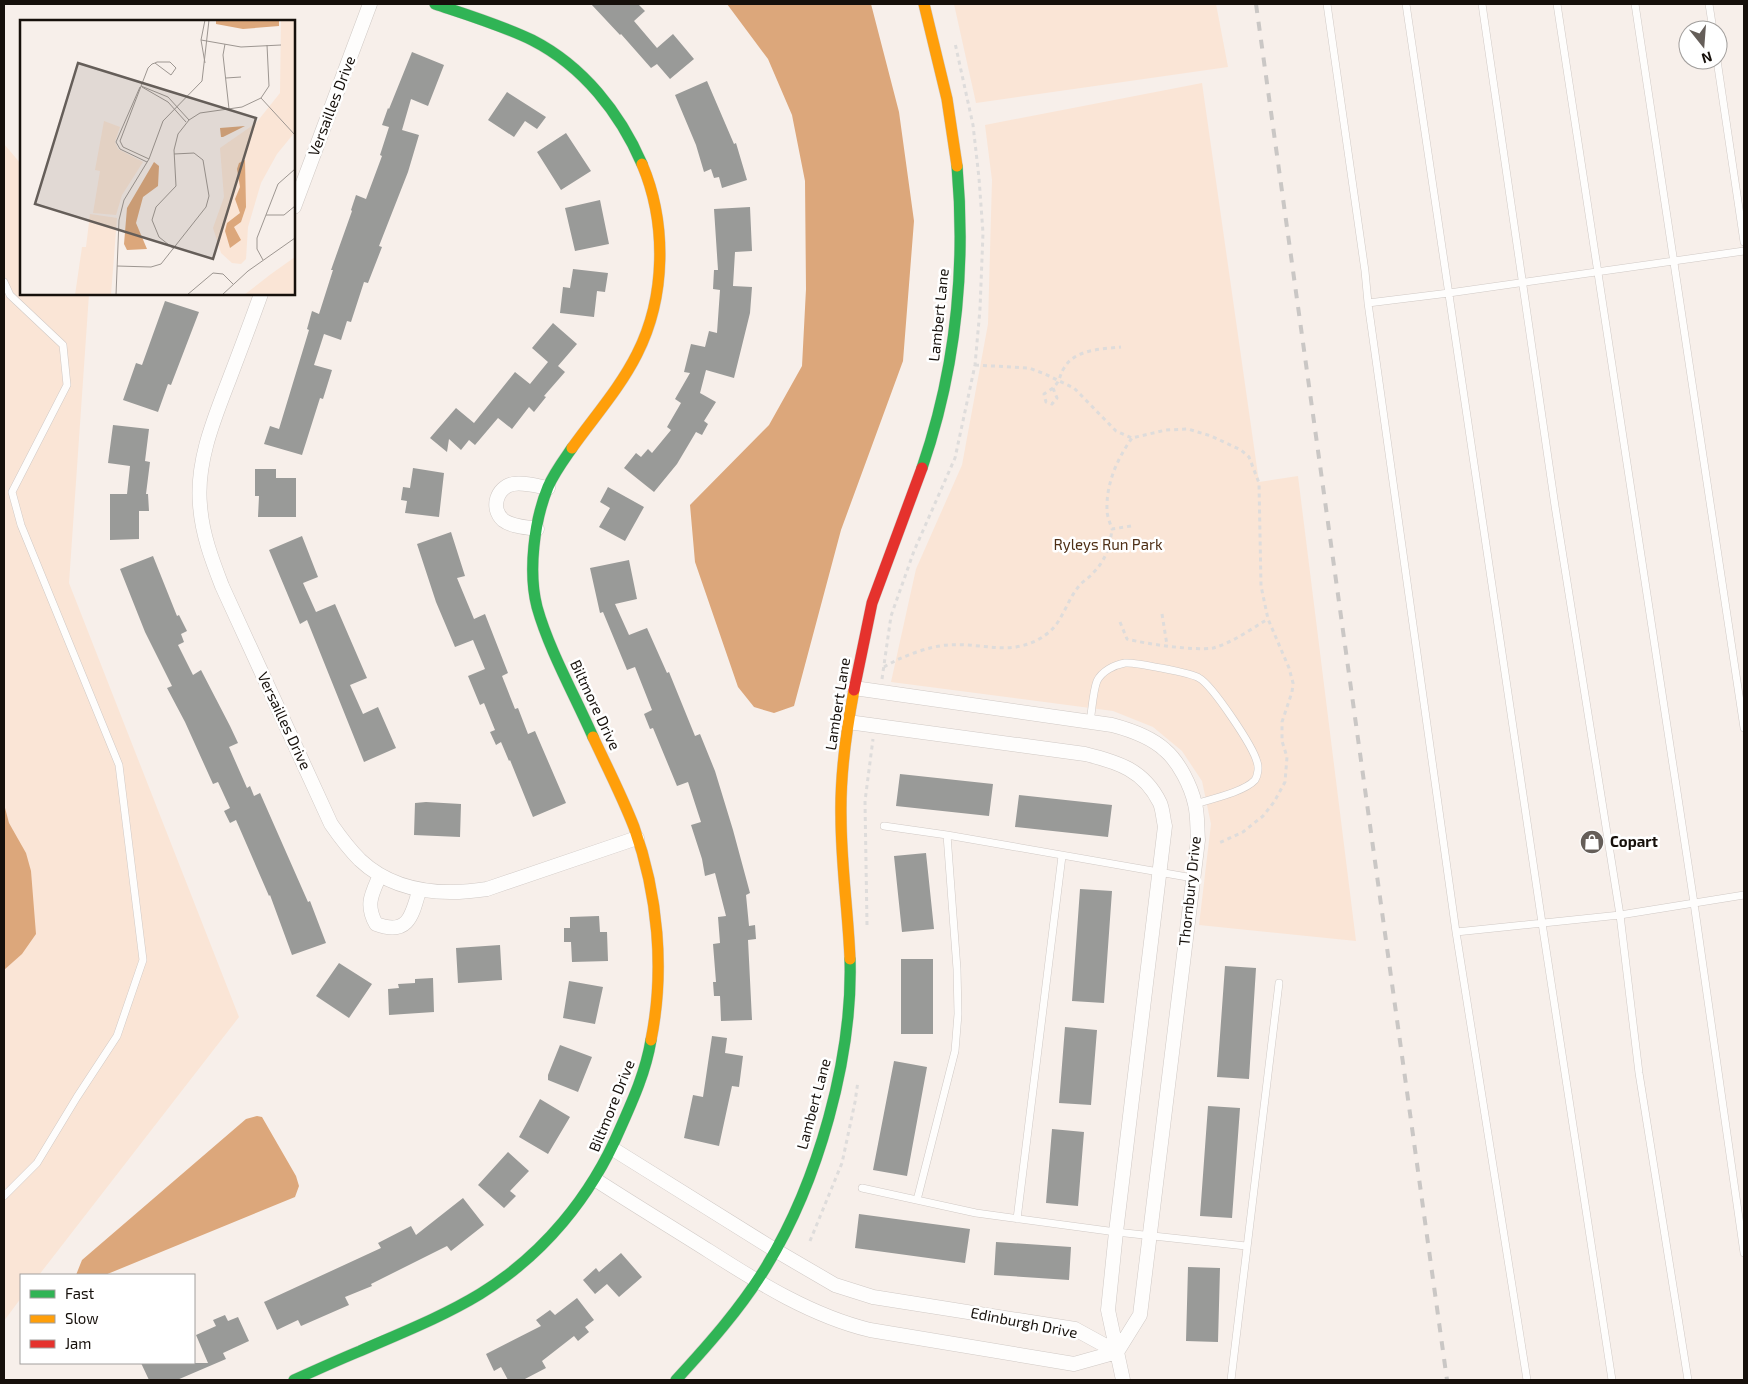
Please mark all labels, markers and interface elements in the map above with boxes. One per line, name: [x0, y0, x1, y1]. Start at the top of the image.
inset map: [20, 20, 295, 295]
north arrow: [1678, 20, 1728, 70]
text: N: [1700, 48, 1714, 68]
street label: Versailles Drive: [304, 53, 358, 158]
street label: Lambert Lane: [924, 267, 952, 362]
park label: Ryleys Run Park: [1053, 535, 1163, 553]
street label: Lambert Lane: [821, 656, 853, 751]
street label: Biltmore Drive: [567, 657, 625, 753]
street label: Versailles Drive: [254, 669, 315, 772]
shop icon: Copart: [1579, 829, 1605, 855]
place label: Copart: [1610, 832, 1658, 850]
street label: Thornbury Drive: [1174, 835, 1204, 947]
street label: Lambert Lane: [792, 1056, 834, 1151]
street label: Biltmore Drive: [584, 1057, 638, 1154]
legend: [20, 1274, 195, 1364]
text: Fast: [65, 1284, 95, 1302]
street label: Edinburgh Drive: [969, 1303, 1079, 1341]
text: Slow: [65, 1309, 99, 1327]
text: Jam: [65, 1334, 91, 1352]

